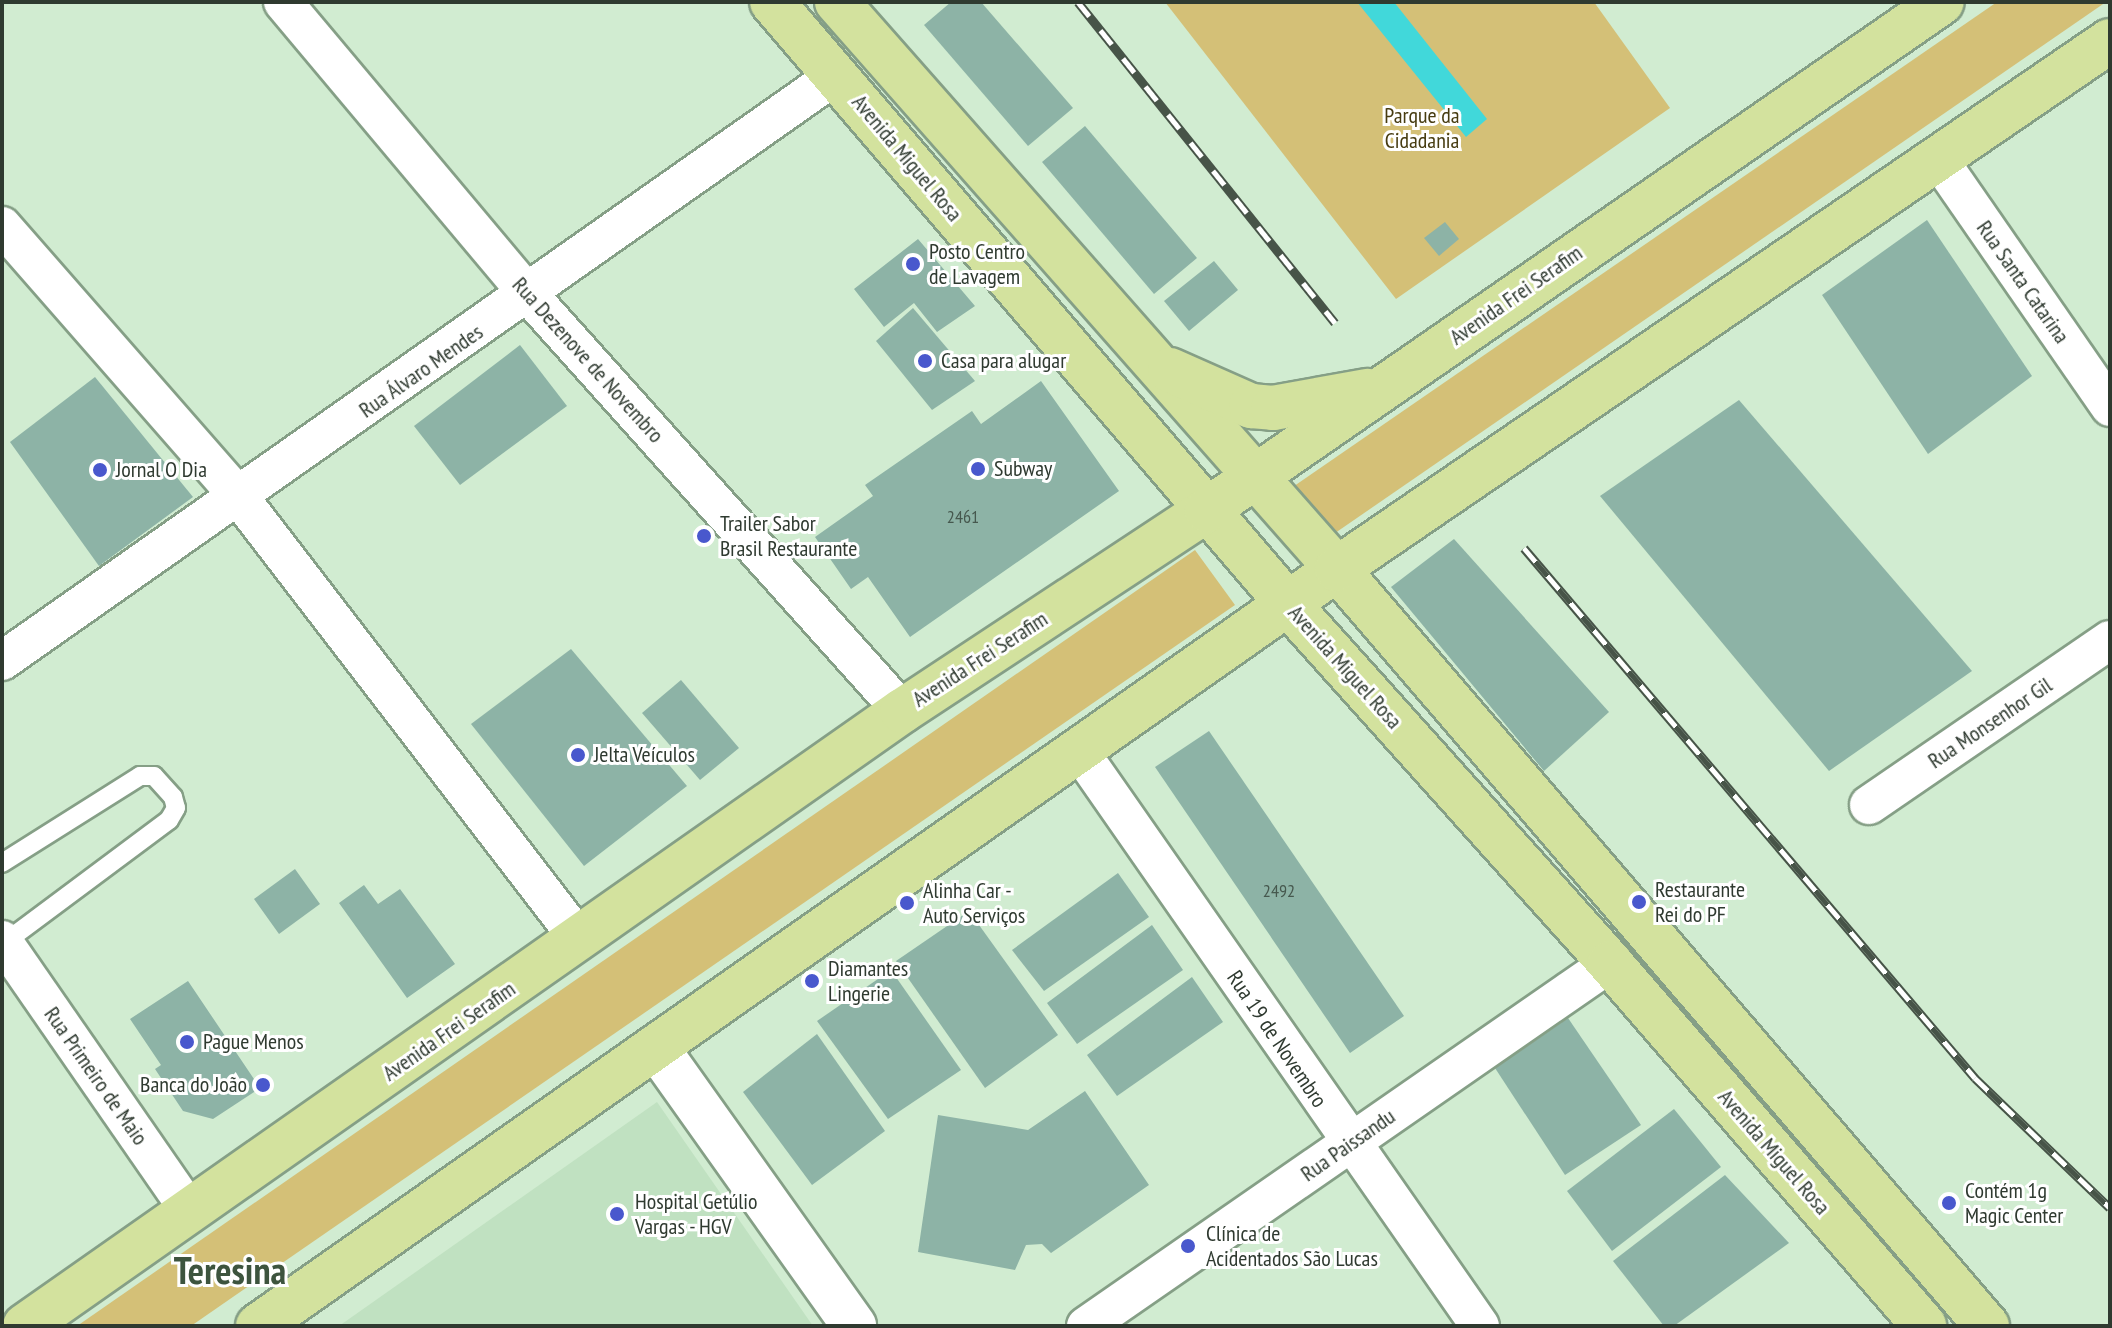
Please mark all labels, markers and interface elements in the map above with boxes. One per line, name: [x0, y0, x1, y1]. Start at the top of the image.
street label: Avenida Miguel Rosa: [846, 89, 968, 227]
park label: Parque da Cidadania: [1384, 102, 1460, 154]
street label: Rua Santa Catarina: [1971, 216, 2075, 348]
place label: Posto Centro de Lavagem: [929, 238, 1025, 290]
street label: Avenida Frei Serafim: [1445, 240, 1587, 350]
marker: Posto Centro de Lavagem: [904, 255, 922, 273]
street label: Rua Dezenove de Novembro: [507, 272, 669, 448]
street label: Rua Álvaro Mendes: [354, 318, 488, 424]
place label: Casa para alugar: [941, 348, 1066, 374]
marker: Casa para alugar: [916, 352, 934, 370]
place label: Subway: [994, 456, 1052, 482]
place label: Jornal O Dia: [116, 457, 207, 483]
marker: Subway: [969, 460, 987, 478]
marker: Jornal O Dia: [91, 461, 109, 479]
house number: 2461: [947, 506, 979, 528]
place label: Trailer Sabor Brasil Restaurante: [720, 510, 857, 562]
marker: Trailer Sabor Brasil Restaurante: [695, 527, 713, 545]
street label: Avenida Miguel Rosa: [1283, 600, 1407, 734]
street label: Avenida Frei Serafim: [908, 606, 1052, 712]
street label: Rua Monsenhor Gil: [1923, 672, 2057, 774]
place label: Jelta Veículos: [594, 742, 695, 768]
marker: Jelta Veículos: [569, 746, 587, 764]
place label: Restaurante Rei do PF: [1655, 876, 1745, 928]
place label: Alinha Car - Auto Serviços: [923, 877, 1025, 928]
house number: 2492: [1263, 880, 1295, 902]
marker: Restaurante Rei do PF: [1630, 893, 1648, 911]
marker: Alinha Car - Auto Serviços: [898, 894, 916, 912]
place label: Diamantes Lingerie: [828, 955, 908, 1006]
street label: Rua 19 de Novembro: [1221, 966, 1333, 1112]
marker: Diamantes Lingerie: [803, 972, 821, 990]
street label: Avenida Frei Serafim: [378, 976, 520, 1086]
street label: Rua Primeiro de Maio: [39, 1002, 153, 1150]
place label: Pague Menos: [203, 1029, 304, 1055]
marker: Pague Menos: [178, 1033, 196, 1051]
place label: Banca do João: [140, 1072, 247, 1098]
marker: Banca do João: [254, 1076, 272, 1094]
street label: Avenida Miguel Rosa: [1713, 1084, 1835, 1220]
street label: Rua Paissandu: [1296, 1103, 1400, 1187]
place label: Contém 1g Magic Center: [1965, 1177, 2064, 1228]
place label: Hospital Getúlio Vargas - HGV: [635, 1188, 758, 1240]
marker: Contém 1g Magic Center: [1940, 1194, 1958, 1212]
marker: Hospital Getúlio Vargas - HGV: [606, 1203, 628, 1225]
place label: Clínica de Acidentados São Lucas: [1206, 1220, 1378, 1272]
marker: Clínica de Acidentados São Lucas: [1177, 1235, 1199, 1257]
district label: Teresina: [174, 1247, 286, 1293]

